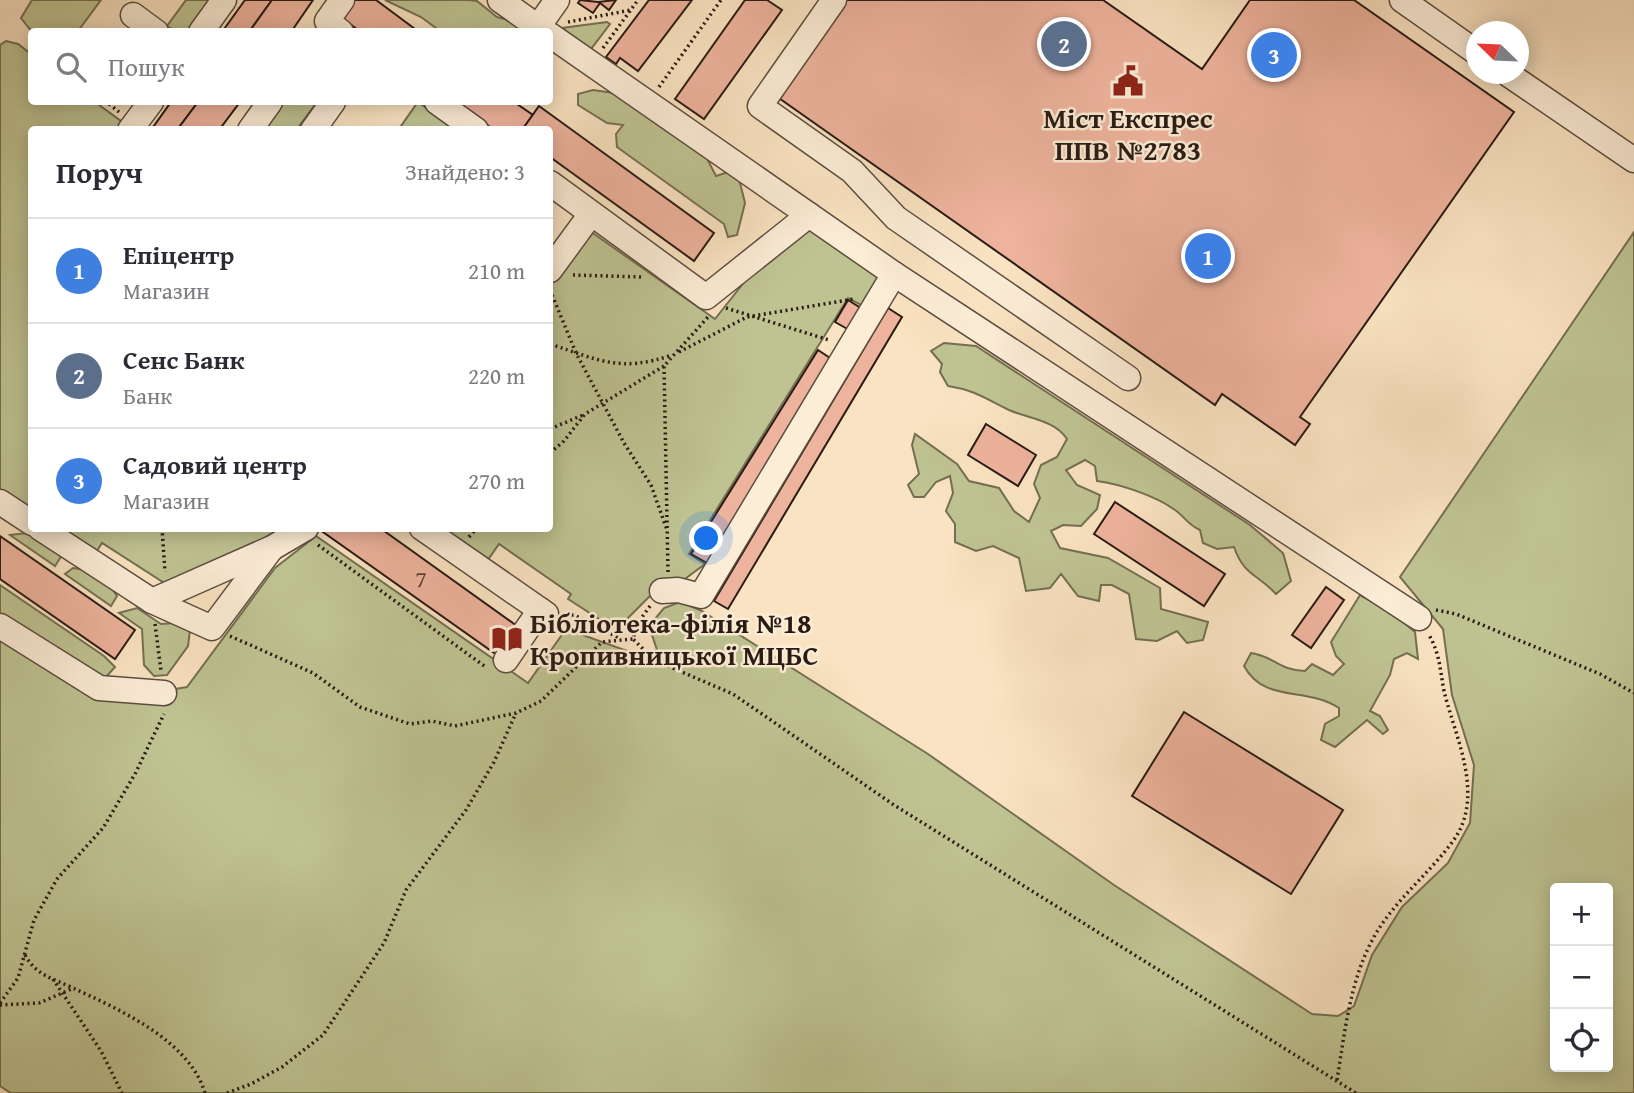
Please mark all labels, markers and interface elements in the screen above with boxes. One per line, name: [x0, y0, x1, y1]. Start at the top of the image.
pin: 2: [1041, 18, 1087, 70]
north arrow: [1466, 21, 1529, 84]
search box: [28, 28, 553, 105]
pin: 3: [1251, 29, 1297, 81]
text: Пошук: [108, 47, 185, 86]
icon: search: [52, 48, 90, 86]
public building icon: Міст Експрес ППВ №2783: [1111, 64, 1145, 98]
place label: Міст Експрес ППВ №2783: [1043, 97, 1213, 170]
text: Поруч: [56, 150, 143, 194]
text: Знайдено: 3: [405, 155, 525, 188]
pin: 1: [1185, 230, 1231, 282]
text: Епіцентр: [123, 235, 234, 274]
text: 1: [73, 254, 85, 287]
text: 210 m: [468, 254, 525, 287]
text: Магазин: [123, 274, 210, 307]
text: Сенс Банк: [123, 340, 244, 379]
text: 2: [73, 359, 85, 392]
text: 220 m: [468, 359, 525, 392]
text: Банк: [123, 379, 172, 412]
text: Садовий центр: [123, 445, 307, 484]
text: 3: [73, 464, 85, 497]
text: 270 m: [468, 464, 525, 497]
text: Магазин: [123, 484, 210, 517]
your location: [689, 521, 723, 555]
house number: 7: [415, 561, 427, 596]
place label: Бібліотека-філія №18 Кропивницької МЦБС: [530, 602, 818, 675]
library icon: Бібліотека-філія №18 Кропивницької МЦБС: [490, 622, 524, 656]
map controls: [1550, 883, 1613, 1072]
button: +: [1550, 883, 1613, 946]
button: −: [1550, 946, 1613, 1009]
button: locate: [1550, 1009, 1613, 1072]

